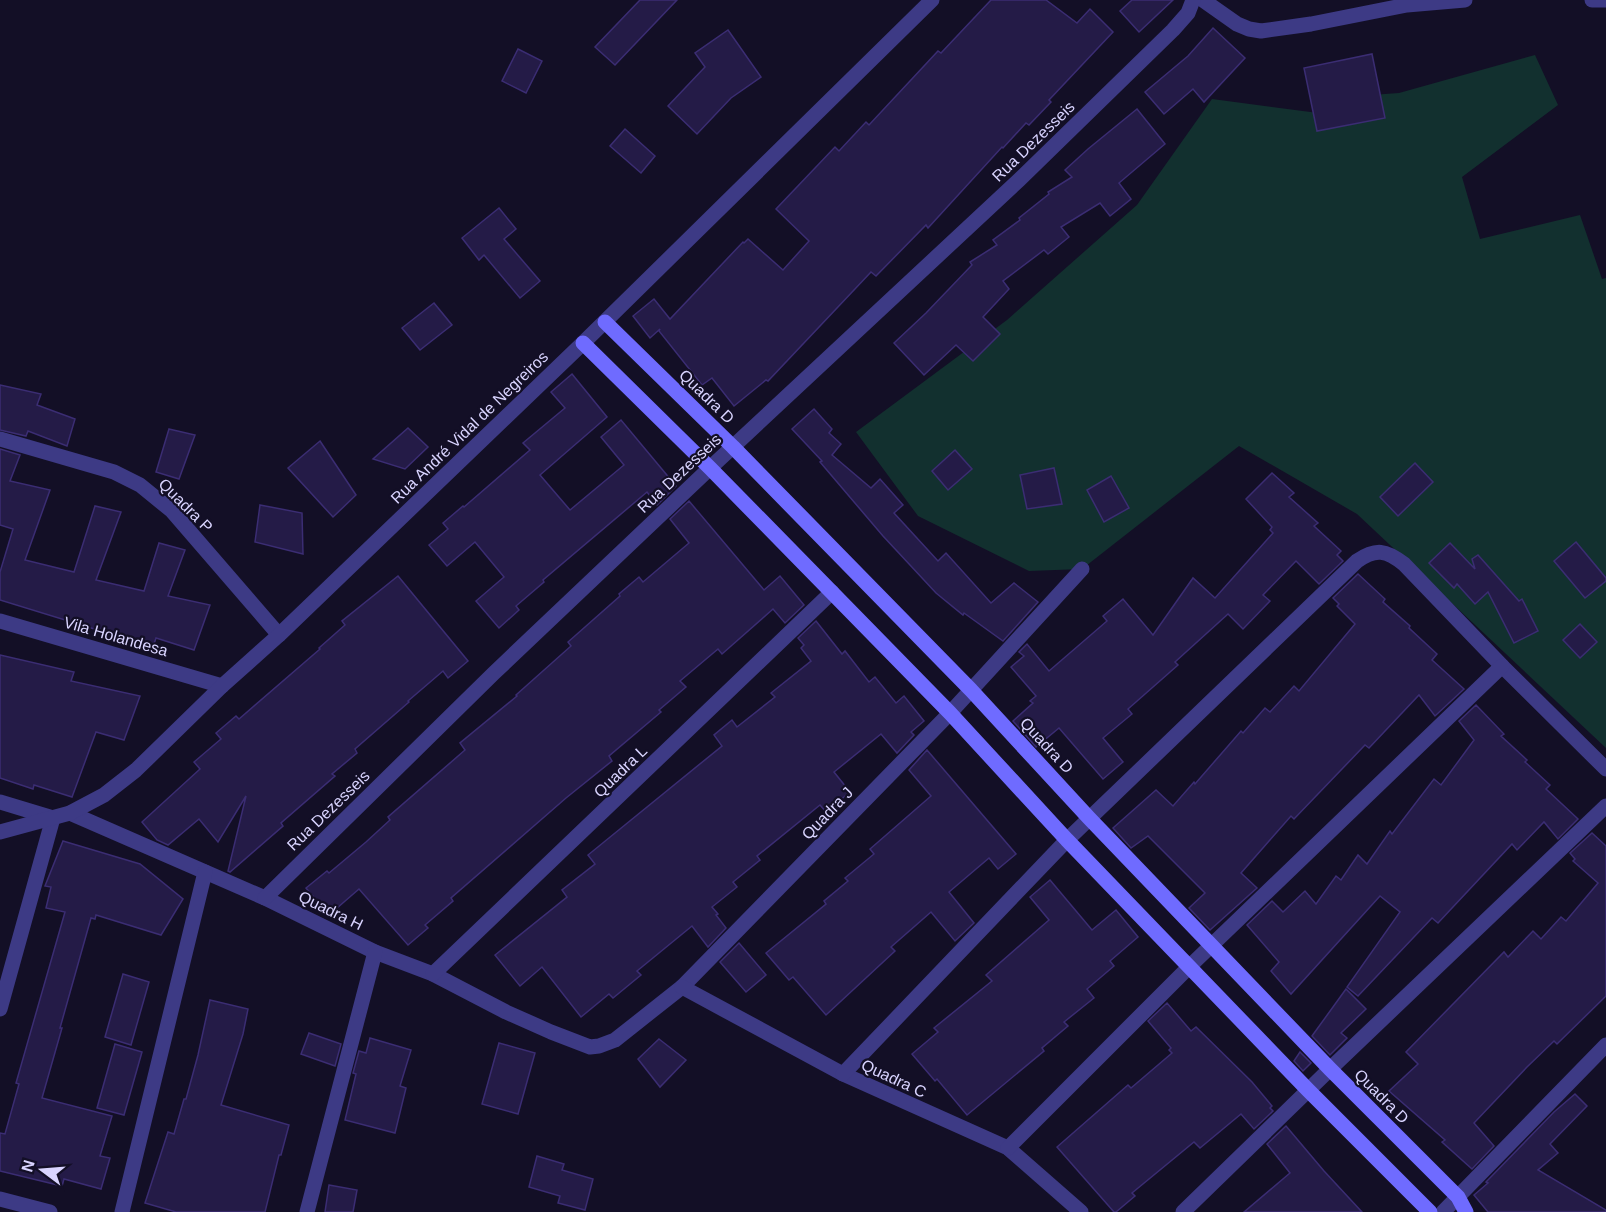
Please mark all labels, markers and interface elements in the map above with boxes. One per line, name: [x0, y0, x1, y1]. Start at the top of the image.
street label: Rua Dezesseis: [989, 98, 1078, 185]
street label: Rua André Vidal de Negreiros: [387, 348, 551, 507]
street label: Quadra D: [676, 366, 738, 427]
street label: Rua Dezesseis: [634, 430, 724, 516]
street label: Quadra P: [155, 475, 216, 536]
street label: Vila Holandesa: [62, 614, 170, 659]
street label: Quadra D: [1017, 714, 1077, 777]
street label: Quadra L: [590, 742, 650, 801]
street label: Rua Dezesseis: [284, 767, 373, 854]
street label: Quadra J: [798, 784, 856, 843]
street label: Quadra H: [296, 888, 366, 933]
street label: Quadra C: [859, 1056, 929, 1101]
street label: Quadra D: [1351, 1066, 1412, 1127]
north arrow: [12, 1140, 72, 1200]
text: N: [18, 1158, 38, 1174]

